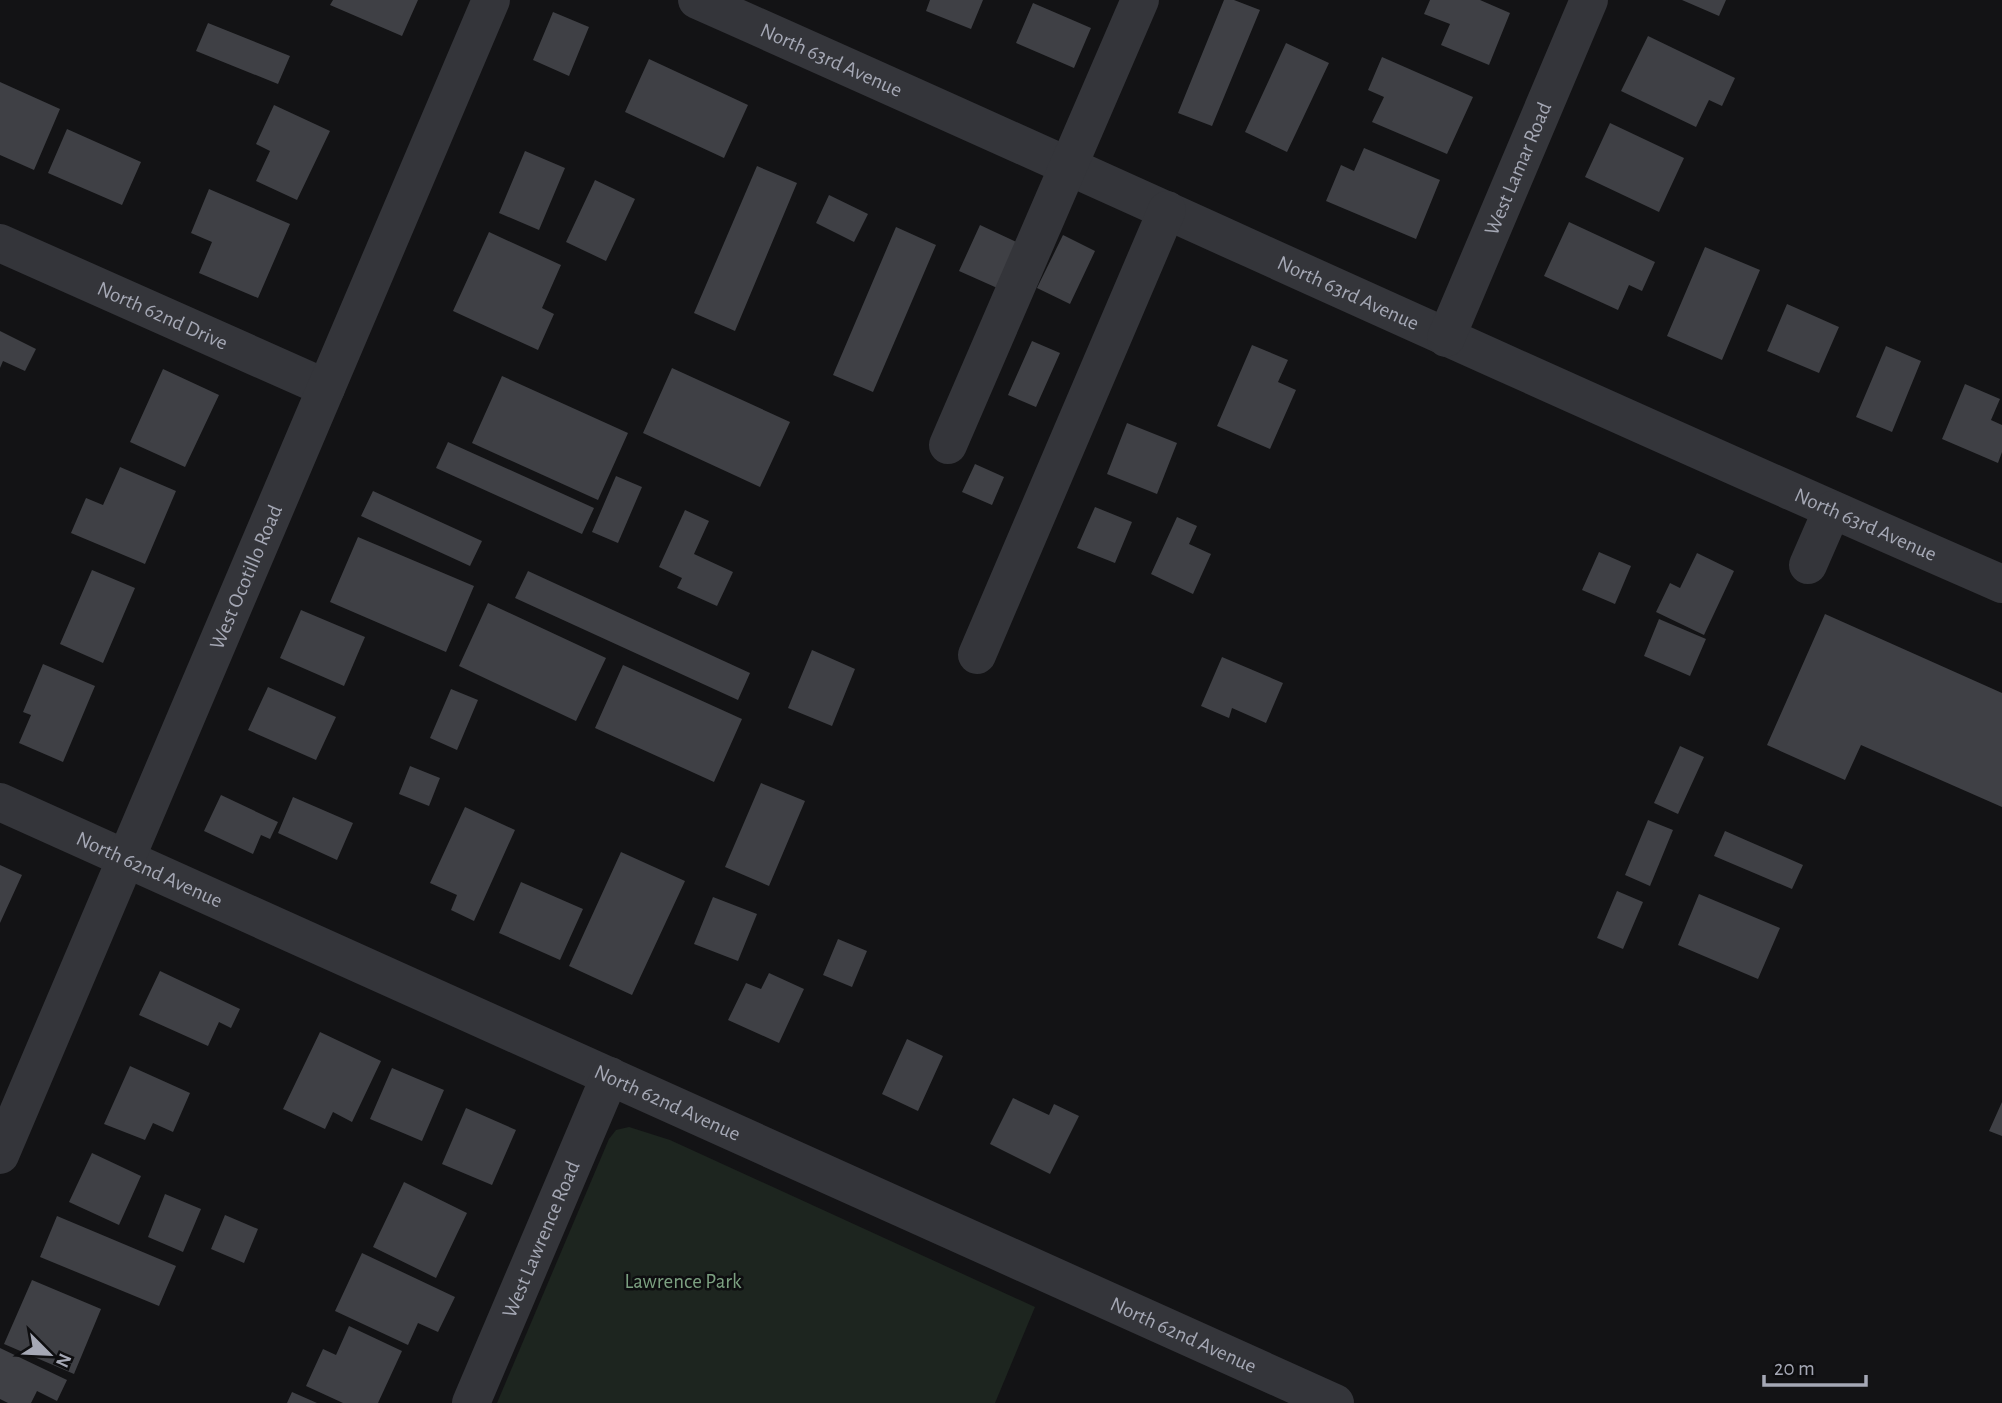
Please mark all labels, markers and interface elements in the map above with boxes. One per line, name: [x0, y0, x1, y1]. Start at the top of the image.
street label: North 63rd Avenue: [757, 19, 905, 101]
street label: West Lamar Road: [1481, 99, 1556, 238]
street label: North 63rd Avenue: [1274, 252, 1422, 334]
street label: North 62nd Drive: [94, 278, 231, 354]
street label: North 63rd Avenue: [1791, 484, 1940, 565]
street label: West Ocotillo Road: [206, 502, 286, 653]
street label: North 62nd Avenue: [73, 828, 226, 912]
street label: North 62nd Avenue: [591, 1061, 744, 1145]
street label: West Lawrence Road: [499, 1158, 584, 1321]
park label: Lawrence Park: [624, 1271, 742, 1292]
street label: North 62nd Avenue: [1107, 1293, 1260, 1377]
north arrow: [14, 1319, 84, 1389]
scale bar: [1764, 1344, 1866, 1388]
text: N: [52, 1350, 75, 1370]
text: 20 m: [1774, 1358, 1815, 1379]

